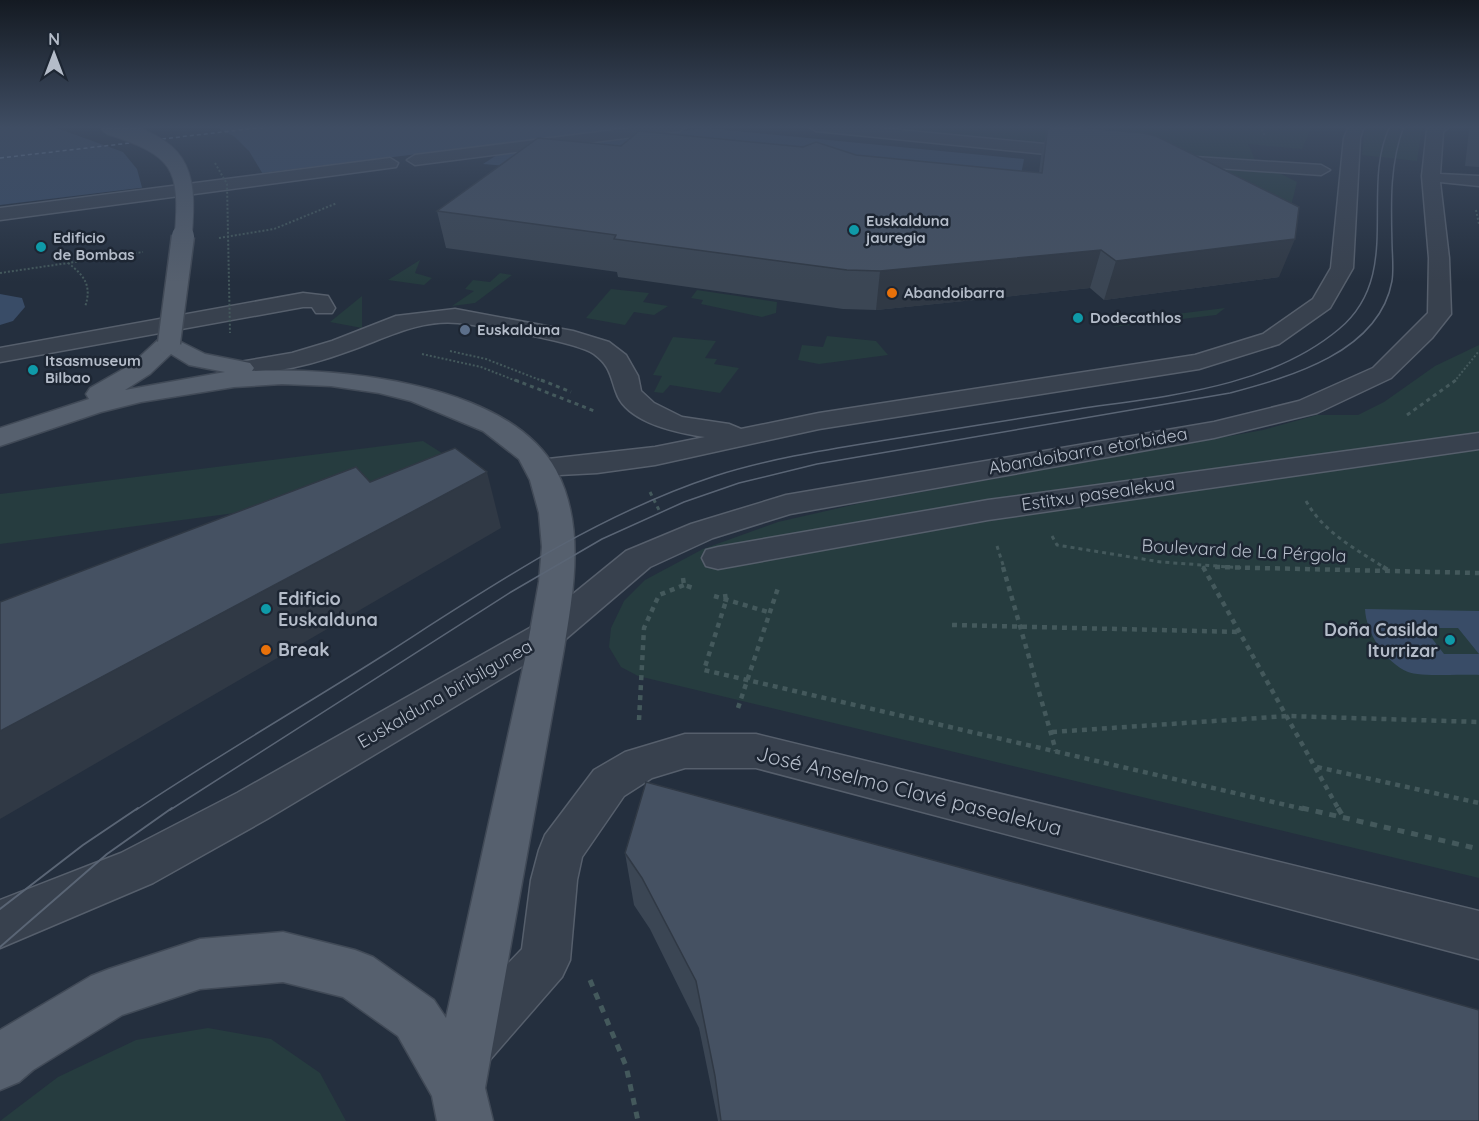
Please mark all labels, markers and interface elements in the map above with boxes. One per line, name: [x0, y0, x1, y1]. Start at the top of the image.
north arrow: [24, 24, 84, 84]
text: N: [48, 29, 60, 49]
place label: Euskalduna jauregia: [865, 211, 949, 247]
marker: Euskalduna jauregia: [847, 223, 861, 237]
place label: Edificio de Bombas: [53, 228, 135, 264]
marker: Edificio de Bombas: [34, 240, 48, 254]
place label: Abandoibarra: [904, 283, 1005, 302]
marker: Abandoibarra: [885, 286, 899, 300]
place label: Dodecathlos: [1090, 308, 1181, 327]
marker: Dodecathlos: [1071, 311, 1085, 325]
place label: Euskalduna: [477, 320, 560, 339]
marker: Euskalduna: [458, 323, 472, 337]
place label: Itsasmuseum Bilbao: [45, 351, 141, 387]
marker: Itsasmuseum Bilbao: [26, 363, 40, 377]
street label: Abandoibarra etorbidea: [987, 422, 1189, 479]
street label: Estitxu pasealekua: [1020, 471, 1176, 516]
street label: Boulevard de La Pérgola: [1141, 534, 1347, 567]
place label: Edificio Euskalduna: [278, 587, 378, 631]
marker: Edificio Euskalduna: [259, 602, 273, 616]
place label: Doña Casilda Iturrizar: [1324, 618, 1438, 662]
marker: Doña Casilda Iturrizar: [1443, 633, 1457, 647]
street label: Euskalduna biribilgunea: [353, 634, 536, 753]
place label: Break: [278, 638, 329, 661]
marker: Break: [259, 643, 273, 657]
street label: José Anselmo Clavé pasealekua: [754, 739, 1065, 841]

